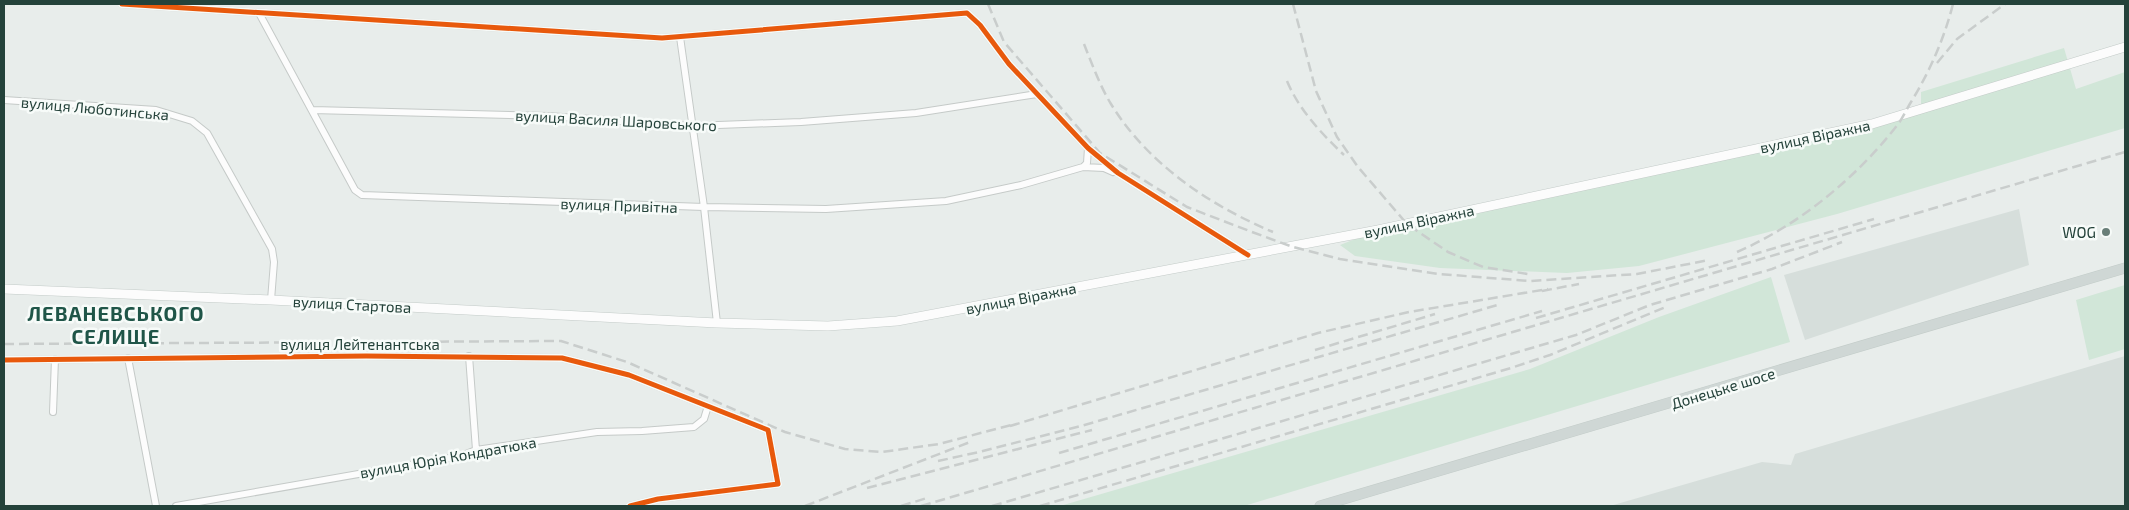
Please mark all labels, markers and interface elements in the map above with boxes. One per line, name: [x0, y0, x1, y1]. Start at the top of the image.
street label: вулиця Люботинська: [20, 93, 170, 124]
street label: вулиця Василя Шаровського: [515, 106, 717, 135]
street label: вулиця Віражна: [1758, 116, 1872, 157]
street label: вулиця Привітна: [560, 194, 678, 217]
street label: вулиця Віражна: [1362, 201, 1476, 242]
place label: WOG: [2062, 223, 2096, 241]
marker: WOG: [2100, 226, 2112, 238]
street label: вулиця Віражна: [964, 278, 1078, 319]
street label: вулиця Стартова: [292, 292, 412, 317]
district label: ЛЕВАНЕВСЬКОГО СЕЛИЩЕ: [27, 301, 205, 348]
street label: вулиця Лейтенантська: [280, 335, 440, 354]
street label: Донецьке шосе: [1669, 364, 1777, 412]
street label: вулиця Юрія Кондратюка: [358, 433, 538, 482]

